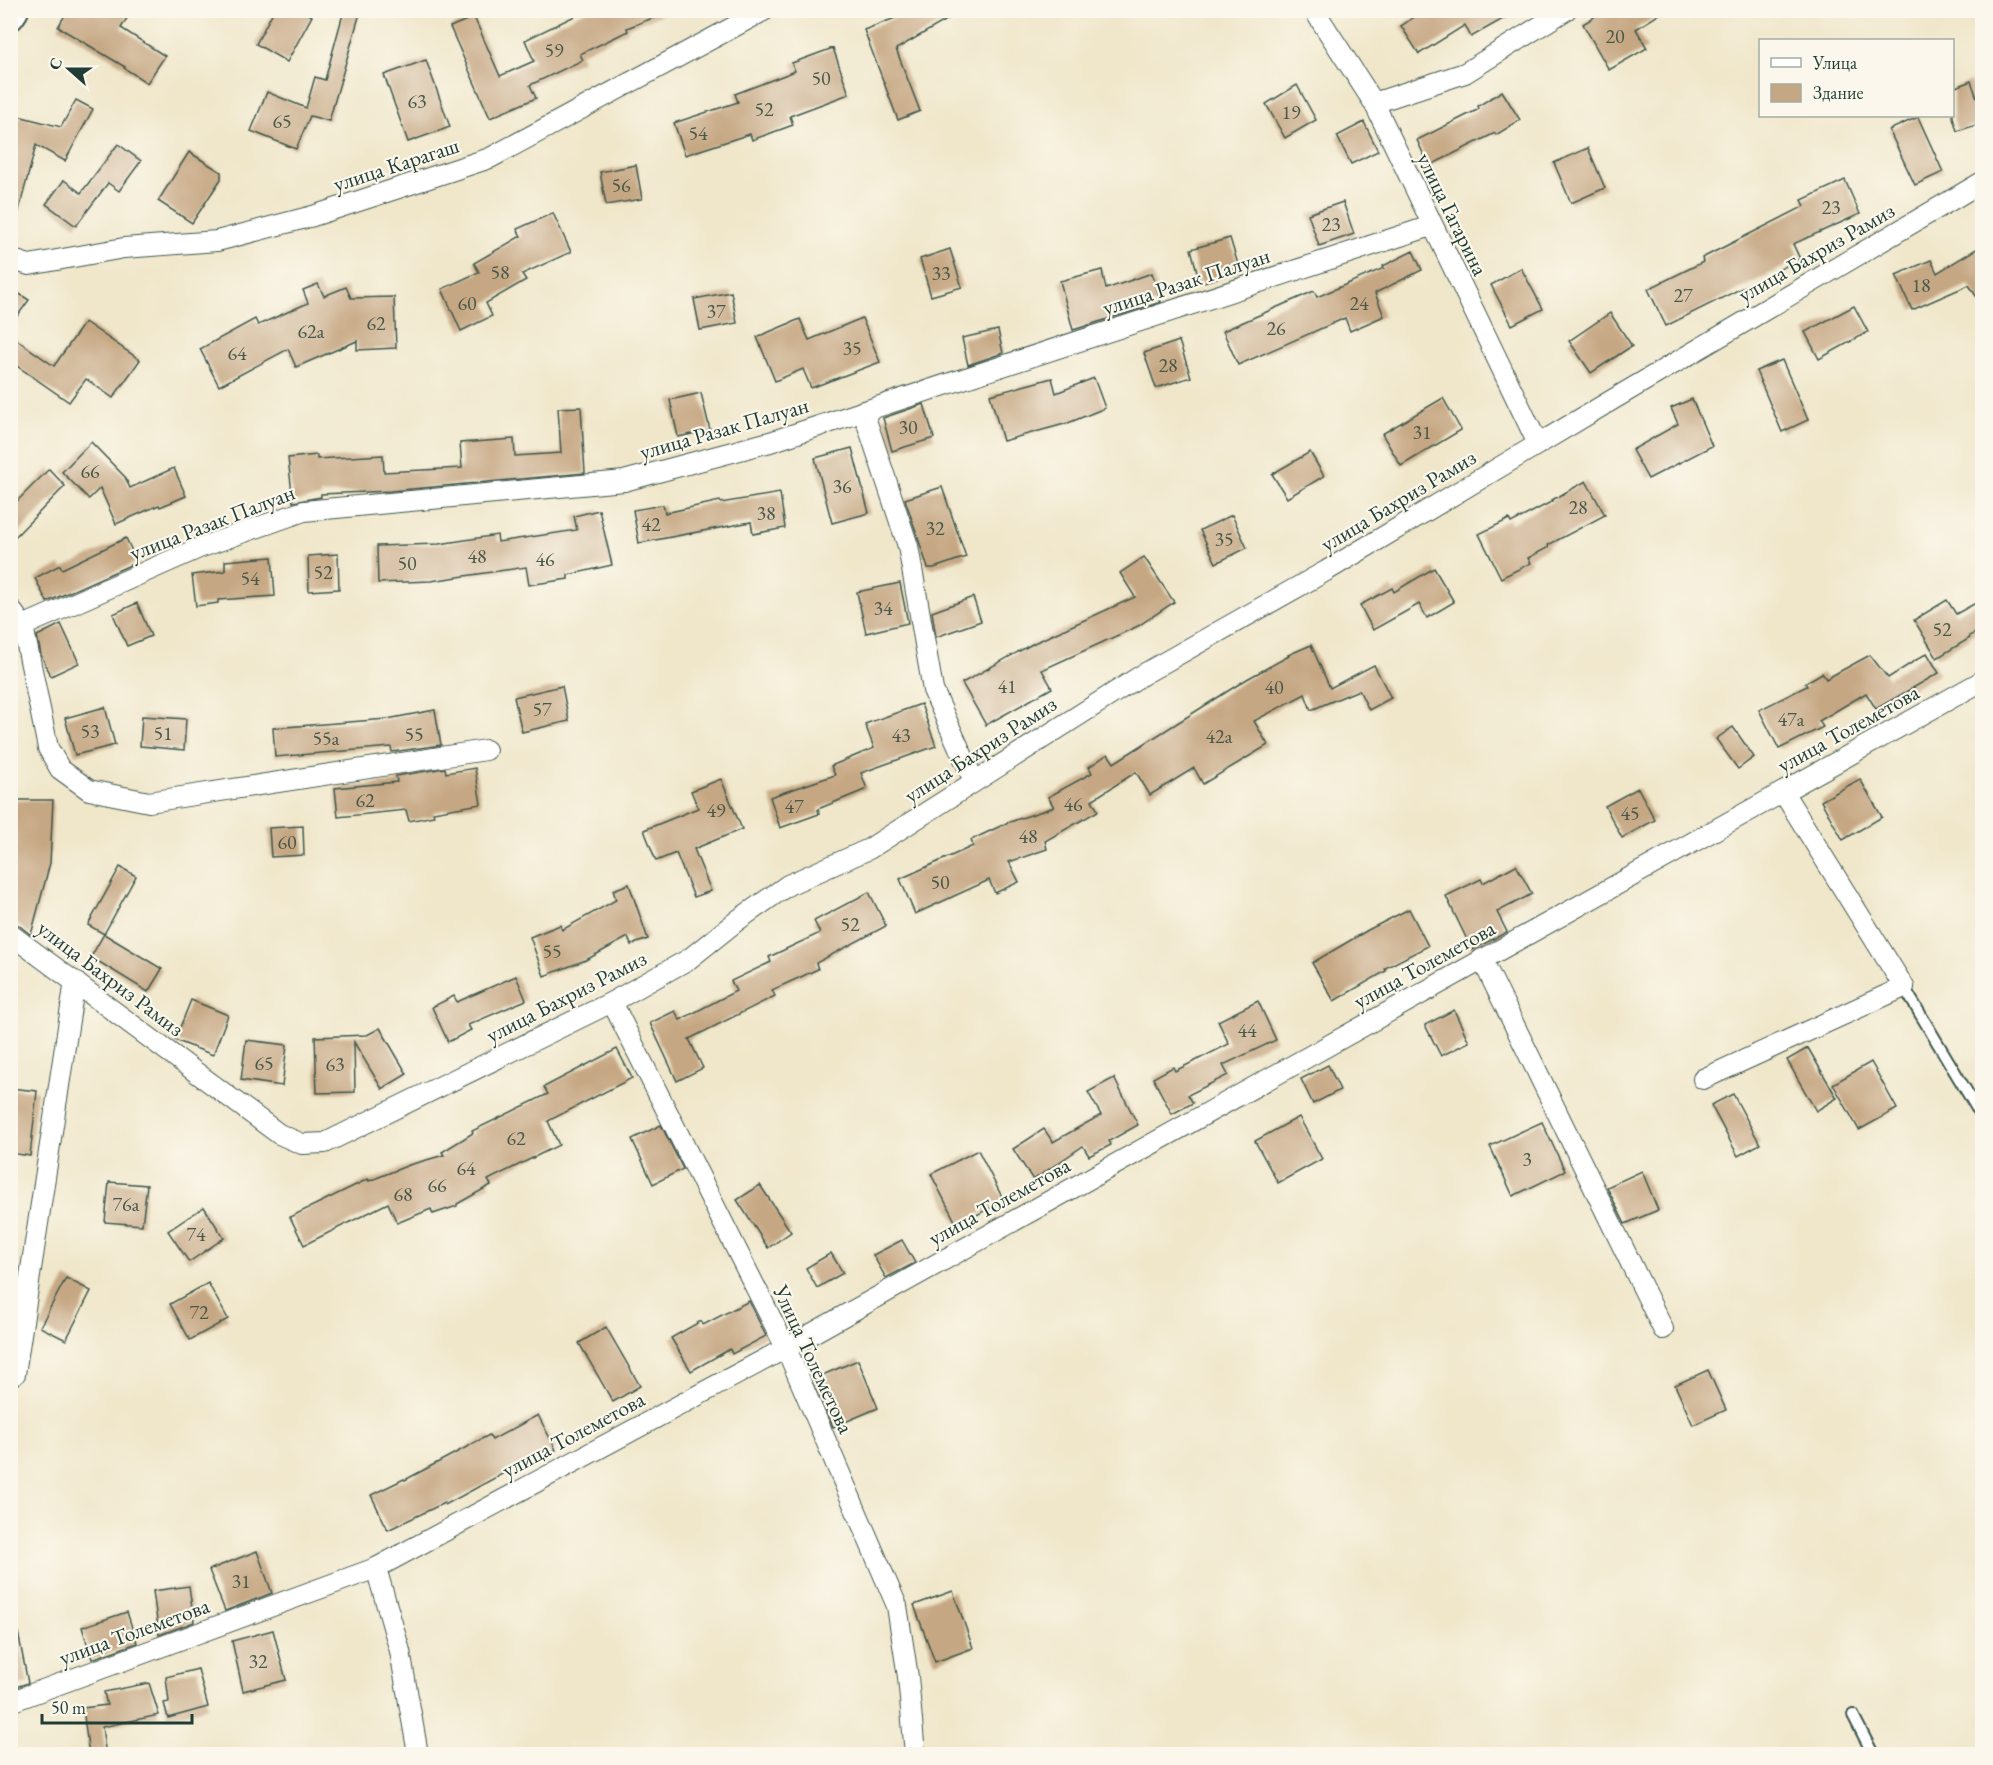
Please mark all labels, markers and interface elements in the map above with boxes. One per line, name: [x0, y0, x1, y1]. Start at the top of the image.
house number: 20: [1605, 23, 1625, 49]
house number: 59: [544, 37, 564, 63]
north arrow: [39, 39, 99, 99]
legend: [1759, 39, 1954, 117]
text: Улица: [1812, 51, 1858, 74]
text: С: [44, 55, 67, 73]
house number: 50: [811, 65, 831, 91]
text: Здание: [1813, 81, 1863, 104]
house number: 63: [407, 88, 427, 114]
house number: 52: [754, 96, 774, 122]
house number: 19: [1281, 99, 1301, 125]
house number: 65: [272, 108, 292, 134]
house number: 54: [688, 120, 708, 146]
street label: улица Карагаш: [330, 131, 463, 198]
street label: улица Гагарина: [1410, 148, 1495, 281]
house number: 56: [611, 172, 631, 198]
house number: 23: [1821, 194, 1841, 220]
street label: улица Бахриз Рамиз: [1733, 196, 1900, 309]
house number: 23: [1321, 211, 1341, 237]
street label: улица Разак Палуан: [1099, 241, 1274, 322]
house number: 58: [490, 259, 510, 285]
house number: 33: [931, 260, 951, 286]
house number: 18: [1911, 272, 1931, 298]
house number: 27: [1673, 282, 1693, 308]
house number: 60: [457, 290, 477, 316]
house number: 24: [1349, 290, 1369, 316]
house number: 37: [706, 298, 726, 324]
house number: 62: [366, 310, 386, 336]
house number: 26: [1266, 315, 1286, 341]
house number: 62а: [297, 318, 325, 344]
house number: 35: [842, 335, 862, 361]
house number: 64: [227, 340, 247, 366]
house number: 28: [1158, 352, 1178, 378]
street label: улица Разак Палуан: [636, 390, 812, 466]
house number: 30: [898, 414, 918, 440]
house number: 31: [1412, 419, 1432, 445]
street label: улица Бахриз Рамиз: [1315, 443, 1481, 558]
house number: 66: [80, 458, 100, 484]
house number: 36: [832, 473, 852, 499]
street label: улица Разак Палуан: [125, 478, 299, 567]
house number: 28: [1568, 494, 1588, 520]
house number: 38: [756, 500, 776, 526]
house number: 42: [641, 511, 661, 537]
house number: 32: [925, 515, 945, 541]
house number: 35: [1214, 526, 1234, 552]
house number: 48: [467, 543, 487, 569]
house number: 46: [535, 546, 555, 572]
house number: 50: [397, 550, 417, 576]
house number: 52: [313, 559, 333, 585]
house number: 54: [240, 565, 260, 591]
house number: 34: [873, 595, 893, 621]
house number: 52: [1932, 616, 1952, 642]
house number: 41: [997, 673, 1017, 699]
house number: 40: [1264, 674, 1284, 700]
street label: улица Толеметова: [1772, 677, 1925, 779]
street label: улица Бахриз Рамиз: [898, 689, 1062, 810]
house number: 57: [532, 696, 552, 722]
house number: 47а: [1777, 706, 1805, 732]
house number: 53: [80, 718, 100, 744]
house number: 51: [153, 720, 173, 746]
house number: 55: [404, 721, 424, 747]
house number: 43: [891, 722, 911, 748]
house number: 42а: [1205, 723, 1233, 749]
house number: 55а: [312, 725, 340, 751]
house number: 62: [355, 787, 375, 813]
house number: 46: [1063, 791, 1083, 817]
house number: 47: [784, 793, 804, 819]
house number: 49: [706, 797, 726, 823]
house number: 45: [1620, 800, 1640, 826]
house number: 48: [1018, 823, 1038, 849]
house number: 60: [277, 829, 297, 855]
house number: 50: [930, 869, 950, 895]
house number: 52: [840, 911, 860, 937]
street label: улица Толеметова: [1348, 913, 1501, 1015]
street label: улица Бахриз Рамиз: [32, 914, 190, 1043]
house number: 55: [542, 938, 562, 964]
street label: улица Бахриз Рамиз: [481, 943, 651, 1049]
house number: 44: [1237, 1017, 1257, 1043]
house number: 65: [254, 1050, 274, 1076]
house number: 63: [325, 1051, 345, 1077]
house number: 62: [506, 1125, 526, 1151]
house number: 3: [1522, 1146, 1532, 1172]
street label: улица Толеметова: [923, 1150, 1076, 1252]
house number: 64: [456, 1155, 476, 1181]
house number: 66: [427, 1172, 447, 1198]
house number: 68: [393, 1181, 413, 1207]
house number: 76а: [112, 1191, 140, 1217]
house number: 74: [186, 1221, 206, 1247]
street label: Улица Толеметова: [766, 1279, 861, 1438]
house number: 72: [189, 1299, 209, 1325]
street label: улица Толеметова: [497, 1384, 650, 1484]
house number: 31: [231, 1568, 251, 1594]
street label: улица Толеметова: [55, 1591, 214, 1672]
house number: 32: [248, 1648, 268, 1674]
scale bar: [42, 1687, 192, 1725]
text: 50 m: [51, 1696, 86, 1719]

